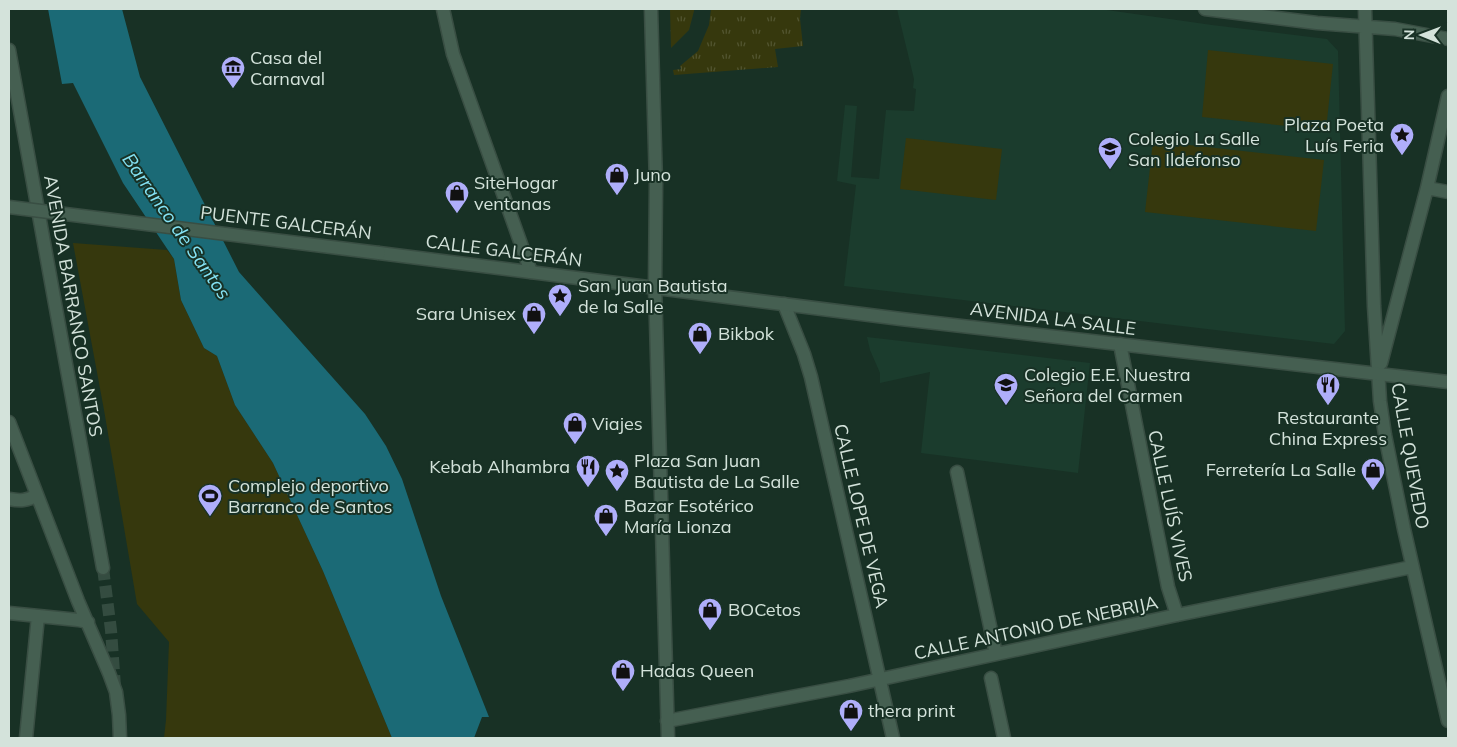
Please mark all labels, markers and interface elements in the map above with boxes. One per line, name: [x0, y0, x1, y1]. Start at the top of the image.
north arrow: [1397, 10, 1447, 60]
text: N: [1400, 29, 1418, 40]
place label: Casa del Carnaval: [250, 46, 325, 90]
museum icon: Casa del Carnaval: [220, 55, 246, 89]
place label: Plaza Poeta Luís Feria: [1284, 113, 1384, 157]
place icon: Plaza Poeta Luís Feria: [1389, 122, 1415, 156]
place label: Colegio La Salle San Ildefonso: [1128, 127, 1260, 171]
school or university icon: Colegio La Salle San Ildefonso: [1097, 136, 1123, 170]
water label: Barranco de Santos: [117, 148, 237, 304]
shop icon: Juno: [604, 162, 630, 196]
place label: Juno: [634, 163, 671, 186]
place label: SiteHogar ventanas: [474, 171, 558, 215]
street label: AVENIDA BARRANCO SANTOS: [39, 173, 108, 438]
shop icon: SiteHogar ventanas: [444, 180, 470, 214]
street label: PUENTE GALCERÁN: [199, 201, 373, 244]
street label: CALLE GALCERÁN: [424, 229, 584, 272]
place label: San Juan Bautista de la Salle: [578, 274, 728, 318]
place icon: San Juan Bautista de la Salle: [547, 283, 573, 317]
street label: AVENIDA LA SALLE: [969, 297, 1137, 340]
shop icon: Sara Unisex: [521, 301, 547, 335]
place label: Sara Unisex: [416, 302, 516, 325]
shop icon: Bikbok: [687, 321, 713, 355]
place label: Bikbok: [718, 322, 775, 345]
place label: Colegio E.E. Nuestra Señora del Carmen: [1024, 363, 1191, 407]
school or university icon: Colegio E.E. Nuestra Señora del Carmen: [993, 372, 1019, 406]
restaurant icon: Restaurante China Express: [1315, 372, 1341, 406]
street label: CALLE QUEVEDO: [1386, 381, 1435, 531]
place label: Restaurante China Express: [1269, 406, 1387, 450]
shop icon: Viajes: [562, 411, 588, 445]
place label: Viajes: [592, 412, 643, 435]
street label: CALLE LOPE DE VEGA: [829, 422, 894, 610]
street label: CALLE LUÍS VIVES: [1143, 428, 1198, 584]
place label: Plaza San Juan Bautista de La Salle: [634, 449, 800, 493]
restaurant icon: Kebab Alhambra: [575, 454, 601, 488]
place label: Kebab Alhambra: [429, 455, 570, 478]
shop icon: Ferretería La Salle: [1360, 457, 1386, 491]
place icon: Plaza San Juan Bautista de La Salle: [604, 458, 630, 492]
place label: Ferretería La Salle: [1206, 458, 1356, 481]
place label: Complejo deportivo Barranco de Santos: [228, 474, 392, 518]
sports icon: Complejo deportivo Barranco de Santos: [197, 483, 223, 517]
place label: Bazar Esotérico María Lionza: [624, 494, 754, 538]
shop icon: Bazar Esotérico María Lionza: [593, 503, 619, 537]
street label: CALLE ANTONIO DE NEBRIJA: [912, 590, 1160, 665]
shop icon: BOCetos: [697, 597, 723, 631]
place label: BOCetos: [728, 598, 801, 621]
shop icon: Hadas Queen: [610, 658, 636, 692]
place label: Hadas Queen: [640, 659, 754, 682]
shop icon: thera print: [838, 698, 864, 732]
place label: thera print: [868, 699, 955, 722]

